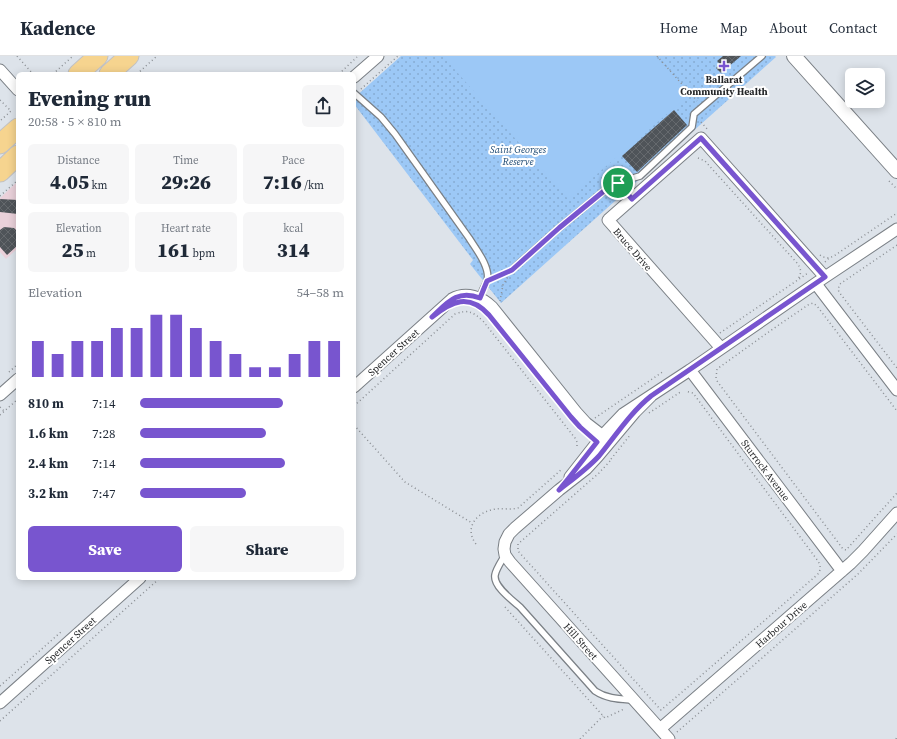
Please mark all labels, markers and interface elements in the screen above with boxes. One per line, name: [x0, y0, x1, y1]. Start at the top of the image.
text: Kadence: [20, 15, 96, 41]
text: Home: [660, 18, 698, 38]
text: Map: [720, 18, 747, 38]
text: About: [769, 18, 807, 38]
text: Contact: [829, 18, 877, 38]
marker: Ballarat Community Health: [718, 60, 730, 72]
map controls: [845, 68, 885, 108]
button: layers: [845, 68, 885, 108]
place label: Ballarat Community Health: [680, 73, 768, 98]
text: Evening run: [28, 83, 151, 113]
button: share: [302, 85, 344, 127]
text: 20:58 · 5 × 810 m: [28, 113, 122, 130]
park label: Saint Georges Reserve: [490, 143, 546, 168]
text: Distance: [57, 153, 100, 168]
text: Time: [173, 153, 199, 168]
text: Pace: [282, 153, 305, 168]
pin: [601, 166, 635, 200]
text: 4.05: [50, 168, 89, 196]
text: 29:26: [161, 168, 211, 196]
text: 7:16: [263, 168, 302, 196]
icon: arrive: [607, 172, 629, 194]
text: km: [89, 178, 107, 193]
text: /km: [302, 178, 324, 193]
text: Elevation: [56, 221, 102, 236]
text: Heart rate: [161, 221, 211, 236]
text: kcal: [283, 221, 303, 236]
street label: Bruce Drive: [610, 225, 655, 273]
text: 25: [61, 236, 83, 264]
text: 161: [157, 236, 190, 264]
text: 314: [277, 236, 310, 264]
text: m: [83, 246, 96, 261]
text: bpm: [190, 246, 215, 261]
text: Elevation: [28, 284, 82, 301]
text: 54–58 m: [297, 284, 344, 301]
street label: Spencer Street: [365, 325, 422, 379]
text: 810 m: [28, 395, 64, 412]
text: 7:14: [92, 395, 115, 412]
text: 1.6 km: [28, 425, 68, 442]
text: 7:28: [92, 425, 115, 442]
street label: Sturrock Avenue: [738, 437, 793, 504]
text: 2.4 km: [28, 455, 68, 472]
text: 7:14: [92, 455, 115, 472]
text: 3.2 km: [28, 485, 68, 502]
text: 7:47: [92, 485, 115, 502]
button: Save: [28, 526, 182, 572]
button: Share: [190, 526, 344, 572]
street label: Harbour Drive: [753, 598, 810, 650]
street label: Spencer Street: [42, 613, 99, 667]
street label: Hill Street: [561, 620, 601, 663]

